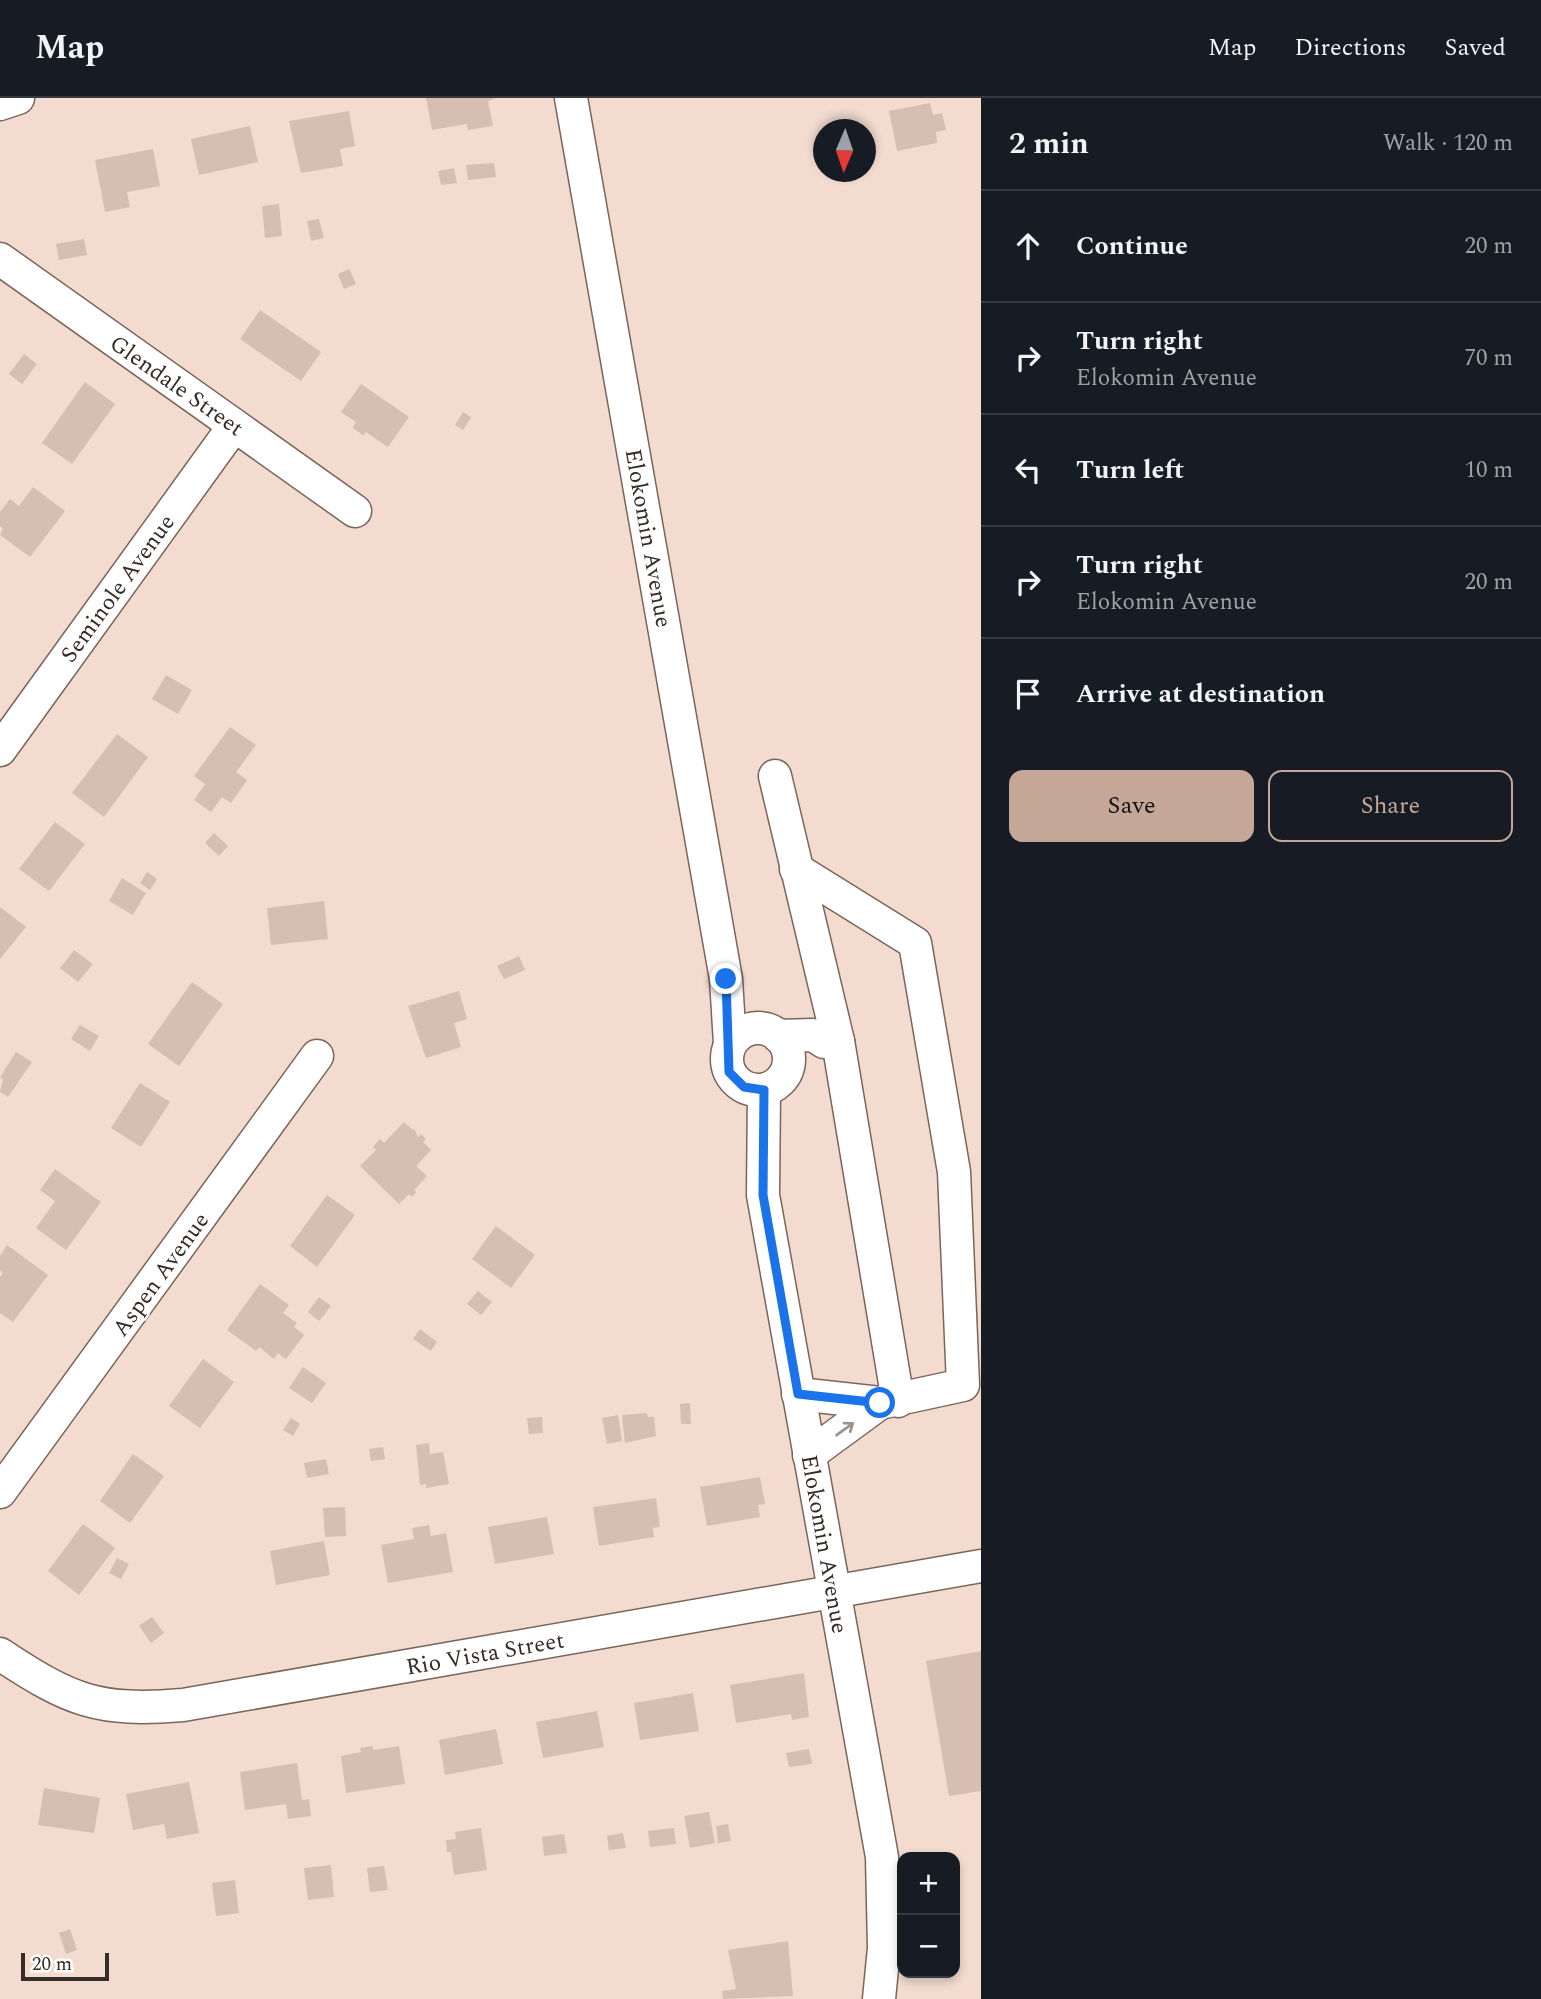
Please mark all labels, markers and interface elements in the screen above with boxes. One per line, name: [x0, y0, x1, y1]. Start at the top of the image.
text: Map: [35, 23, 104, 73]
text: Map: [1208, 30, 1256, 66]
text: Directions: [1294, 30, 1406, 66]
text: Saved: [1444, 30, 1506, 66]
north arrow: [813, 119, 876, 182]
text: 2 min: [1009, 121, 1089, 167]
text: Walk · 120 m: [1383, 126, 1513, 161]
text: Continue: [1076, 226, 1188, 266]
icon: ahead: [1009, 227, 1047, 265]
text: 20 m: [1464, 229, 1513, 264]
text: Turn right: [1076, 321, 1203, 361]
street label: Glendale Street: [102, 327, 250, 446]
icon: right: [1009, 339, 1047, 377]
text: 70 m: [1464, 341, 1513, 376]
text: Elokomin Avenue: [1076, 361, 1257, 396]
street label: Elokomin Avenue: [615, 446, 680, 630]
text: Turn left: [1076, 450, 1184, 490]
icon: left: [1009, 451, 1047, 489]
text: 10 m: [1464, 453, 1513, 488]
street label: Seminole Avenue: [52, 507, 184, 670]
text: Turn right: [1076, 545, 1203, 585]
icon: right: [1009, 563, 1047, 601]
text: 20 m: [1464, 565, 1513, 600]
text: Elokomin Avenue: [1076, 585, 1257, 620]
text: Arrive at destination: [1076, 674, 1325, 714]
icon: arrive: [1009, 675, 1047, 713]
button: Save: [1009, 770, 1254, 842]
button: Share: [1268, 770, 1513, 842]
route end: [710, 963, 741, 994]
street label: Aspen Avenue: [104, 1205, 218, 1344]
route start: [864, 1387, 895, 1418]
one-way arrow: [835, 1422, 854, 1437]
street label: Elokomin Avenue: [791, 1452, 856, 1636]
street label: Rio Vista Street: [403, 1623, 567, 1686]
map controls: [897, 1852, 960, 1978]
button: +: [897, 1852, 960, 1915]
button: −: [897, 1915, 960, 1978]
scale bar: [21, 1950, 108, 1982]
text: 20 m: [32, 1950, 72, 1979]

